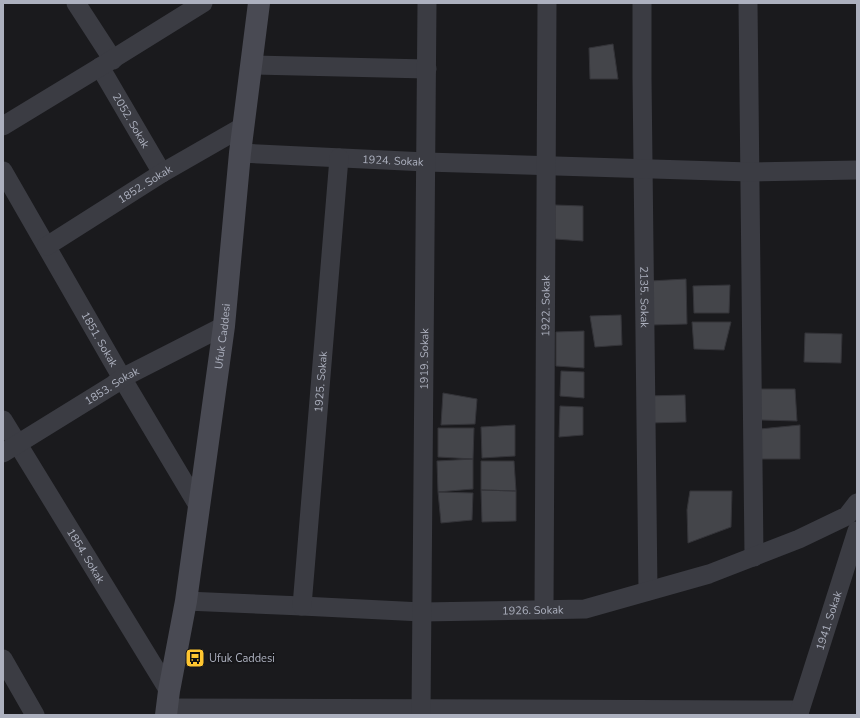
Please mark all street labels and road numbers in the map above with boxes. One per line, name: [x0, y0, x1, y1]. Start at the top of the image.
street label: 2052. Sokak: [109, 90, 154, 151]
street label: 1924. Sokak: [362, 151, 424, 169]
street label: 1852. Sokak: [115, 161, 175, 207]
street label: 2135. Sokak: [637, 266, 652, 328]
street label: 1922. Sokak: [538, 275, 553, 337]
street label: Ufuk Caddesi: [211, 303, 234, 370]
street label: 1851. Sokak: [78, 309, 122, 370]
street label: 1919. Sokak: [416, 328, 432, 390]
street label: 1925. Sokak: [311, 350, 331, 413]
street label: 1853. Sokak: [82, 363, 142, 408]
street label: 1854. Sokak: [64, 525, 109, 586]
street label: 1941. Sokak: [812, 588, 845, 652]
street label: 1926. Sokak: [502, 602, 564, 618]

